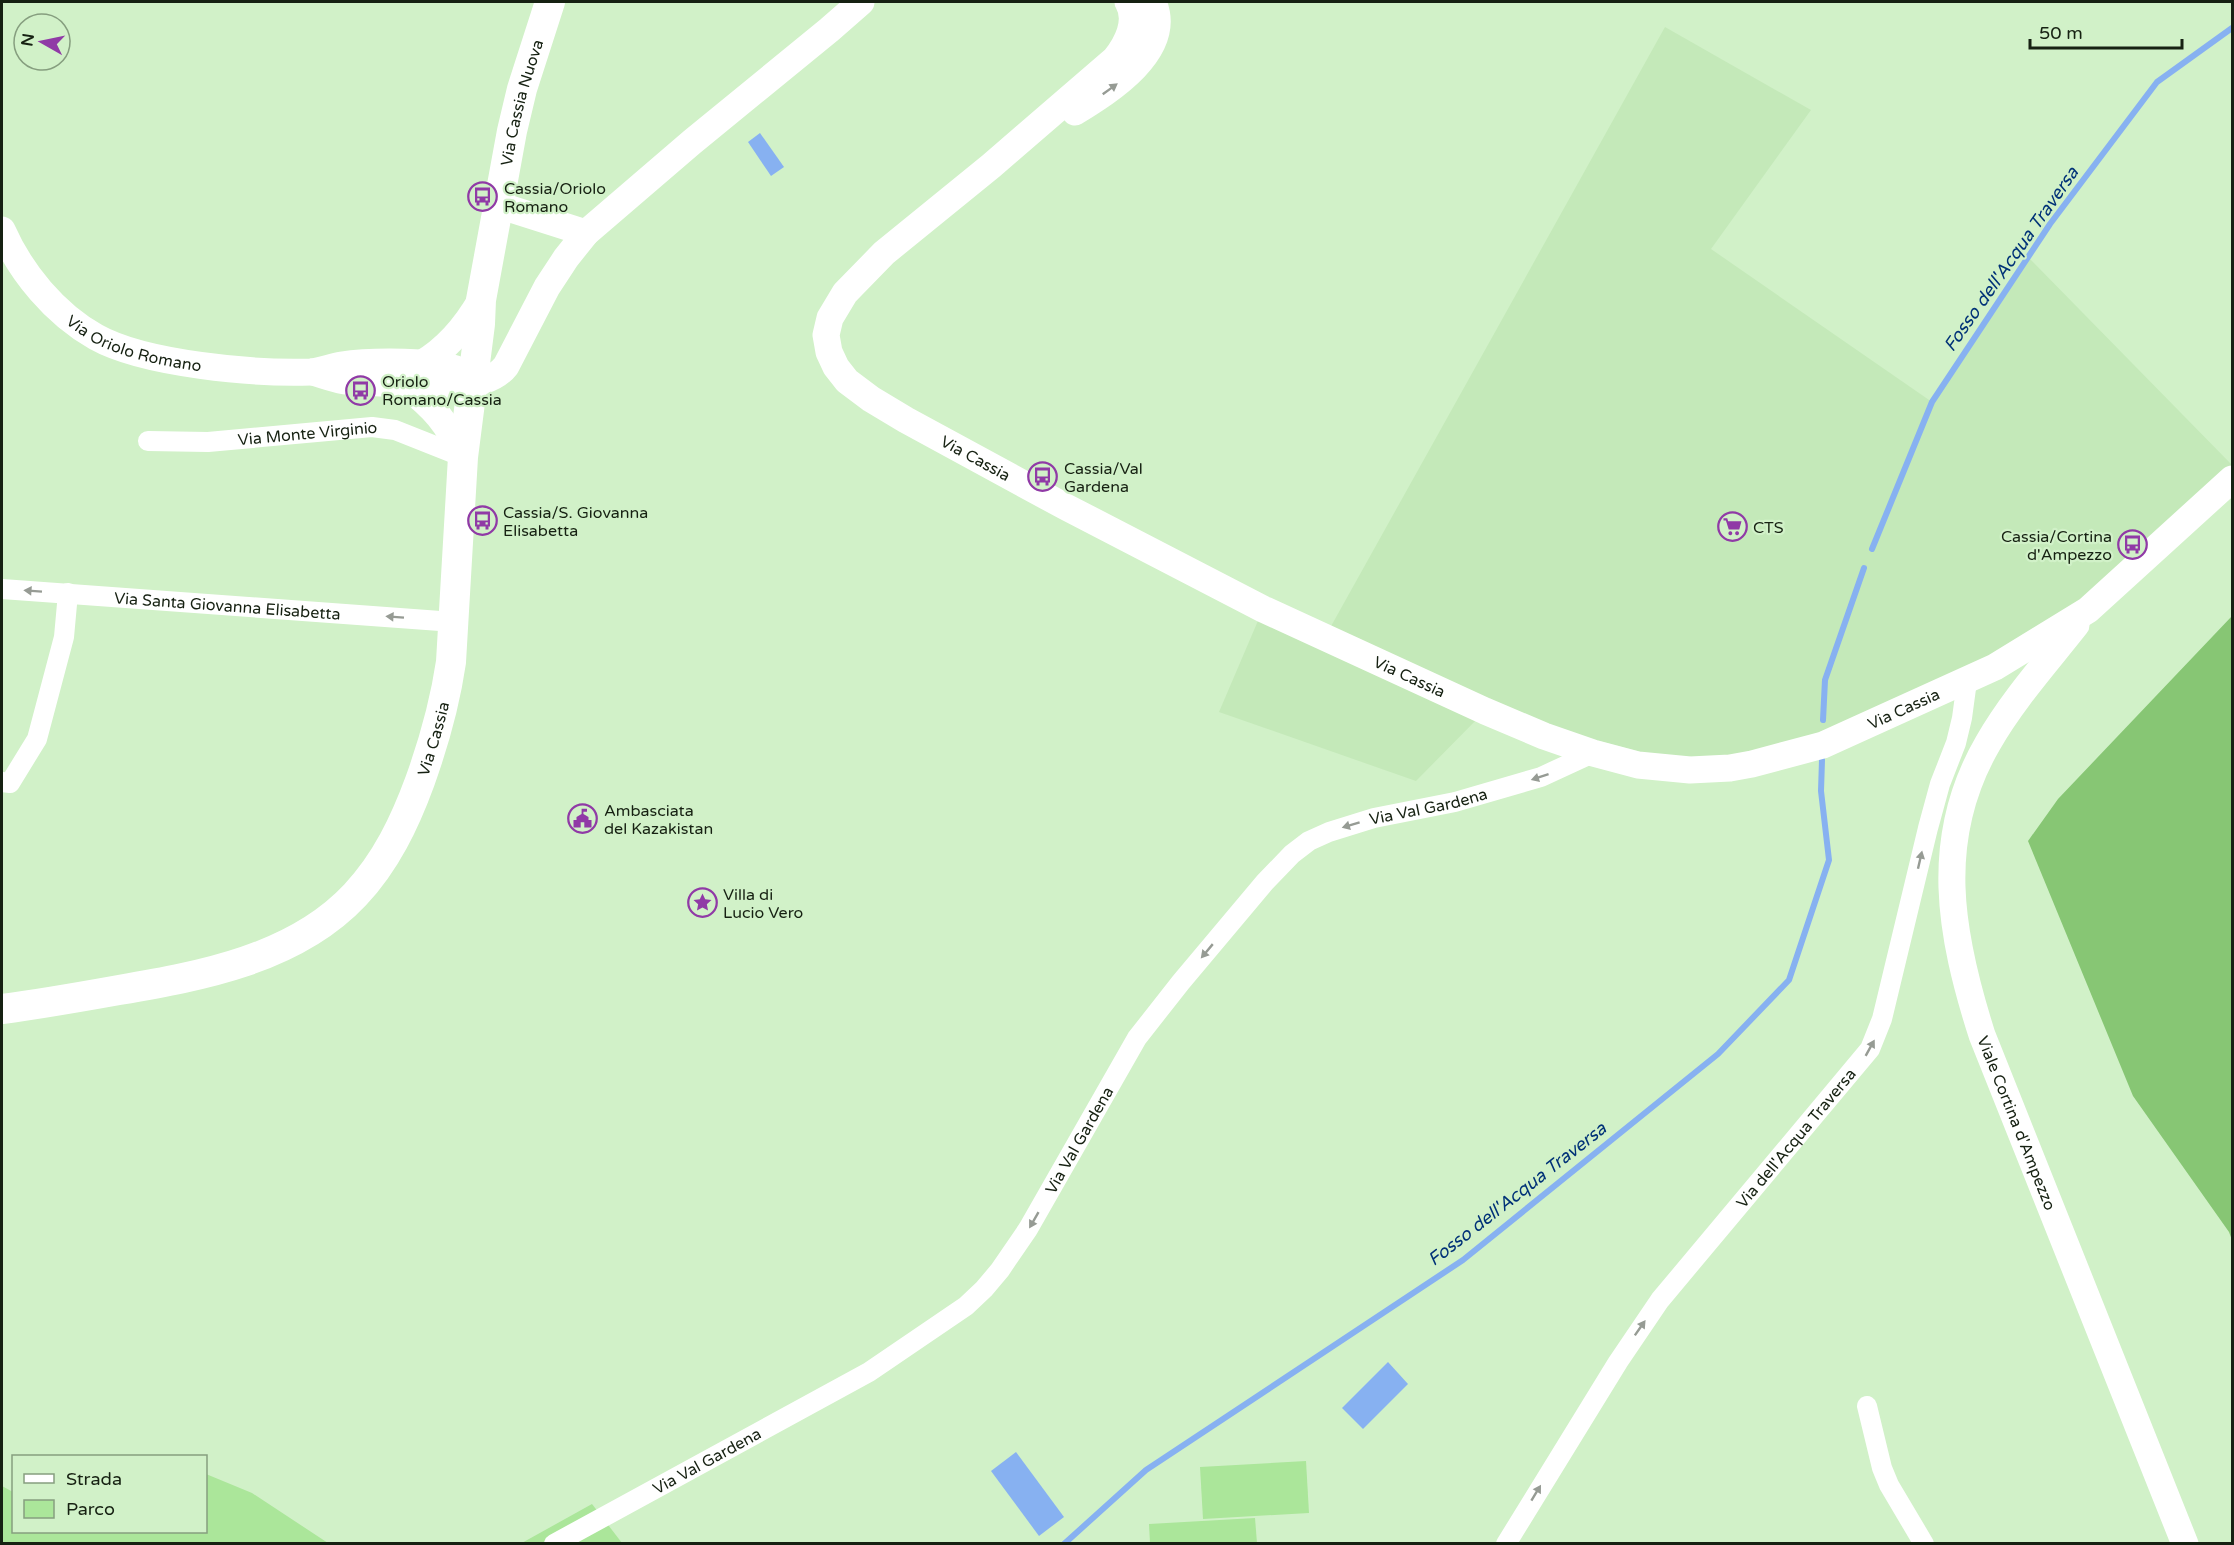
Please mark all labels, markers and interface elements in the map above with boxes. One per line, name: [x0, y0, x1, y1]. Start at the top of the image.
north arrow: [12, 12, 72, 72]
scale bar: [2030, 12, 2182, 50]
text: 50 m: [2039, 22, 2083, 44]
text: N: [17, 32, 39, 48]
street label: Via Cassia Nuova: [497, 37, 548, 168]
one-way arrow: [1102, 83, 1118, 95]
water label: Fosso dell'Acqua Traversa: [1939, 162, 2084, 356]
place label: Cassia/Oriolo Romano: [504, 179, 606, 217]
bus stop icon: Cassia/Oriolo Romano: [467, 181, 499, 213]
street label: Via Oriolo Romano: [62, 311, 203, 376]
place label: Oriolo Romano/Cassia: [382, 372, 502, 410]
bus stop icon: Oriolo Romano/Cassia: [345, 374, 377, 406]
street label: Via Monte Virginio: [237, 418, 379, 450]
street label: Via Cassia: [937, 432, 1014, 486]
place label: Cassia/Val Gardena: [1064, 459, 1143, 497]
bus stop icon: Cassia/Val Gardena: [1027, 461, 1059, 493]
place label: Cassia/S. Giovanna Elisabetta: [503, 503, 648, 541]
bus stop icon: Cassia/S. Giovanna Elisabetta: [466, 505, 498, 537]
supermarket icon: CTS: [1716, 511, 1748, 543]
place label: CTS: [1753, 518, 1784, 538]
place label: Cassia/Cortina d'Ampezzo: [2001, 527, 2112, 565]
bus stop icon: Cassia/Cortina d'Ampezzo: [2117, 529, 2149, 561]
one-way arrow: [24, 586, 43, 596]
street label: Via Santa Giovanna Elisabetta: [113, 588, 341, 625]
one-way arrow: [386, 613, 405, 622]
street label: Via Cassia: [1370, 652, 1448, 702]
street label: Via Cassia: [1865, 684, 1943, 734]
street label: Via Cassia: [414, 700, 454, 779]
one-way arrow: [1531, 773, 1549, 782]
street label: Via Val Gardena: [1368, 784, 1490, 830]
place label: Ambasciata del Kazakistan: [604, 801, 713, 839]
public building icon: Ambasciata del Kazakistan: [567, 803, 599, 835]
one-way arrow: [1342, 821, 1360, 830]
one-way arrow: [1916, 850, 1925, 869]
place label: Villa di Lucio Vero: [723, 885, 803, 923]
place icon: Villa di Lucio Vero: [686, 887, 718, 919]
one-way arrow: [1201, 943, 1214, 958]
street label: Viale Cortina d'Ampezzo: [1972, 1033, 2060, 1213]
one-way arrow: [1865, 1039, 1875, 1056]
street label: Via dell'Acqua Traversa: [1732, 1065, 1861, 1212]
street label: Via Val Gardena: [1041, 1083, 1118, 1198]
water label: Fosso dell'Acqua Traversa: [1423, 1117, 1611, 1271]
one-way arrow: [1029, 1211, 1039, 1228]
one-way arrow: [1634, 1321, 1646, 1337]
street label: Via Val Gardena: [650, 1424, 765, 1499]
legend: [12, 1455, 207, 1533]
text: Strada: [66, 1468, 122, 1490]
one-way arrow: [1531, 1484, 1541, 1501]
text: Parco: [66, 1498, 115, 1520]

